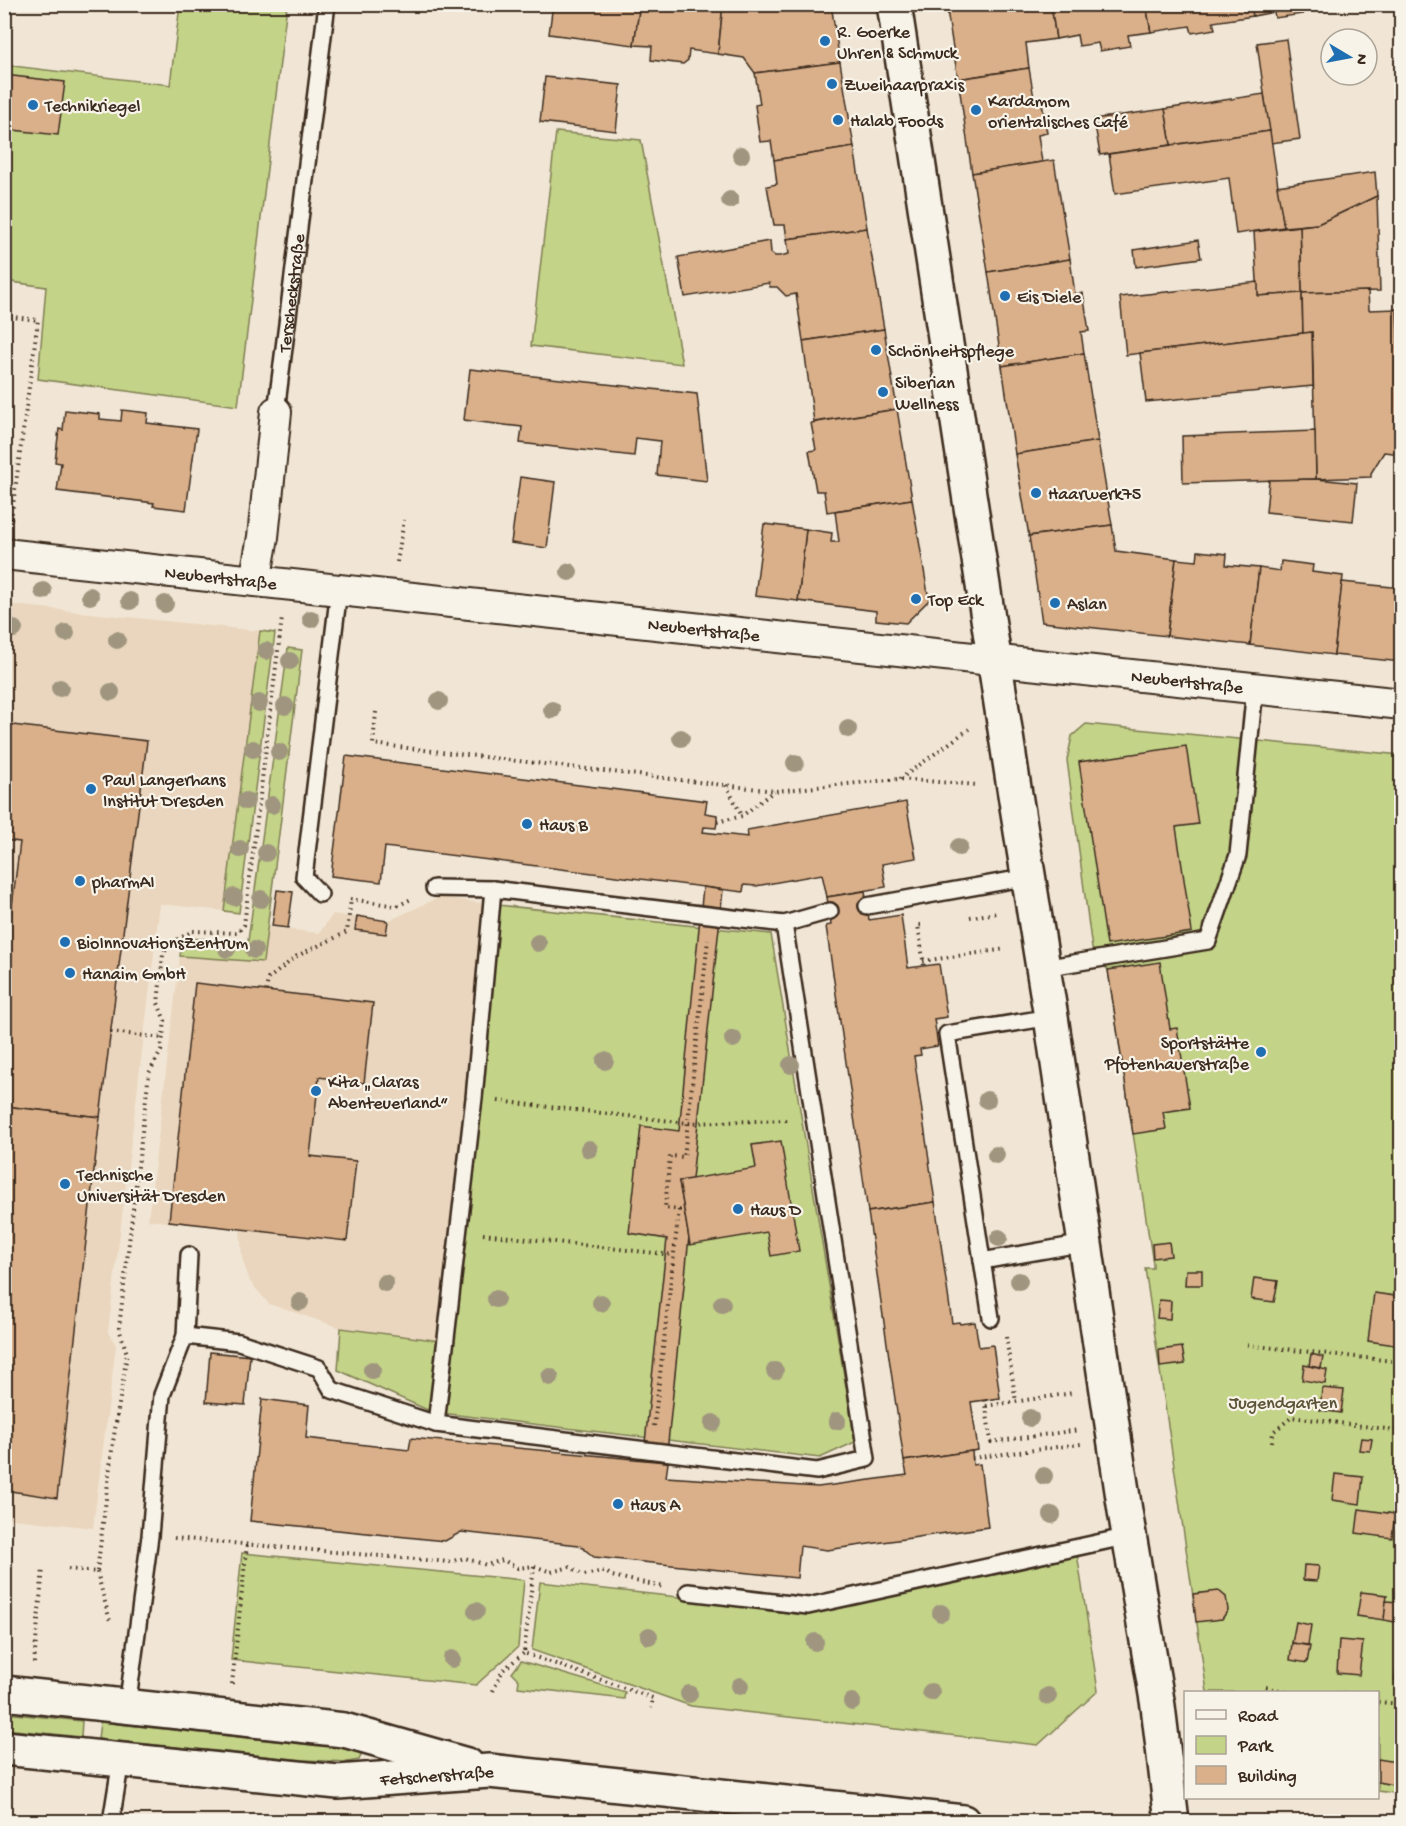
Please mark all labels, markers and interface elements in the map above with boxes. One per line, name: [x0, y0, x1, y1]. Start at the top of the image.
place label: R. Goerke Uhren & Schmuck: [837, 23, 960, 65]
north arrow: [1319, 27, 1379, 87]
marker: R. Goerke Uhren & Schmuck: [818, 34, 832, 48]
text: N: [1350, 52, 1371, 66]
place label: Zweihaarpraxis: [844, 76, 965, 97]
marker: Zweihaarpraxis: [825, 77, 839, 91]
place label: Kardamom orientalisches Café: [988, 92, 1129, 134]
place label: Technikriegel: [44, 97, 141, 118]
marker: Technikriegel: [26, 98, 40, 112]
marker: Kardamom orientalisches Café: [969, 103, 983, 117]
place label: Halab Foods: [850, 112, 944, 133]
marker: Halab Foods: [831, 113, 845, 127]
street label: Terscheckstraße: [275, 232, 311, 355]
place label: Eis Diele: [1017, 288, 1082, 309]
marker: Eis Diele: [998, 289, 1012, 303]
place label: Schönheitspflege: [888, 342, 1015, 363]
marker: Schönheitspflege: [869, 343, 883, 357]
place label: Siberian Wellness: [895, 374, 960, 416]
marker: Siberian Wellness: [876, 385, 890, 399]
place label: Haarwerk75: [1048, 485, 1141, 506]
marker: Haarwerk75: [1029, 486, 1043, 500]
street label: Neubertstraße: [163, 563, 278, 596]
place label: Top Eck: [927, 591, 985, 612]
marker: Top Eck: [909, 592, 923, 606]
place label: Aslan: [1067, 595, 1107, 616]
marker: Aslan: [1048, 596, 1062, 610]
street label: Neubertstraße: [647, 615, 762, 648]
street label: Neubertstraße: [1130, 667, 1245, 700]
place label: Paul Langerhans Institut Dresden: [102, 771, 227, 813]
marker: Paul Langerhans Institut Dresden: [84, 782, 98, 796]
place label: Haus B: [539, 816, 589, 837]
marker: Haus B: [520, 817, 534, 831]
place label: pharmAI: [91, 873, 155, 894]
marker: pharmAI: [73, 874, 87, 888]
place label: BioInnovationsZentrum: [76, 934, 249, 955]
marker: BioInnovationsZentrum: [58, 935, 72, 949]
place label: Hanaim GmbH: [82, 965, 186, 986]
marker: Hanaim GmbH: [63, 966, 77, 980]
place label: Sportstätte Pfotenhauerstraße: [1104, 1034, 1250, 1076]
marker: Sportstätte Pfotenhauerstraße: [1254, 1045, 1268, 1059]
place label: Kita „Claras Abenteuerland“: [328, 1073, 448, 1115]
marker: Kita „Claras Abenteuerland“: [309, 1084, 323, 1098]
place label: Technische Universität Dresden: [76, 1166, 226, 1208]
marker: Technische Universität Dresden: [58, 1177, 72, 1191]
place label: Haus D: [750, 1201, 802, 1222]
marker: Haus D: [731, 1202, 745, 1216]
park label: Jugendgarten: [1229, 1394, 1338, 1415]
place label: Haus A: [630, 1496, 682, 1517]
marker: Haus A: [611, 1497, 625, 1511]
legend: [1184, 1691, 1379, 1799]
text: Road: [1238, 1707, 1279, 1728]
text: Park: [1237, 1737, 1274, 1758]
street label: Fetscherstraße: [378, 1763, 496, 1792]
text: Building: [1237, 1767, 1297, 1788]

